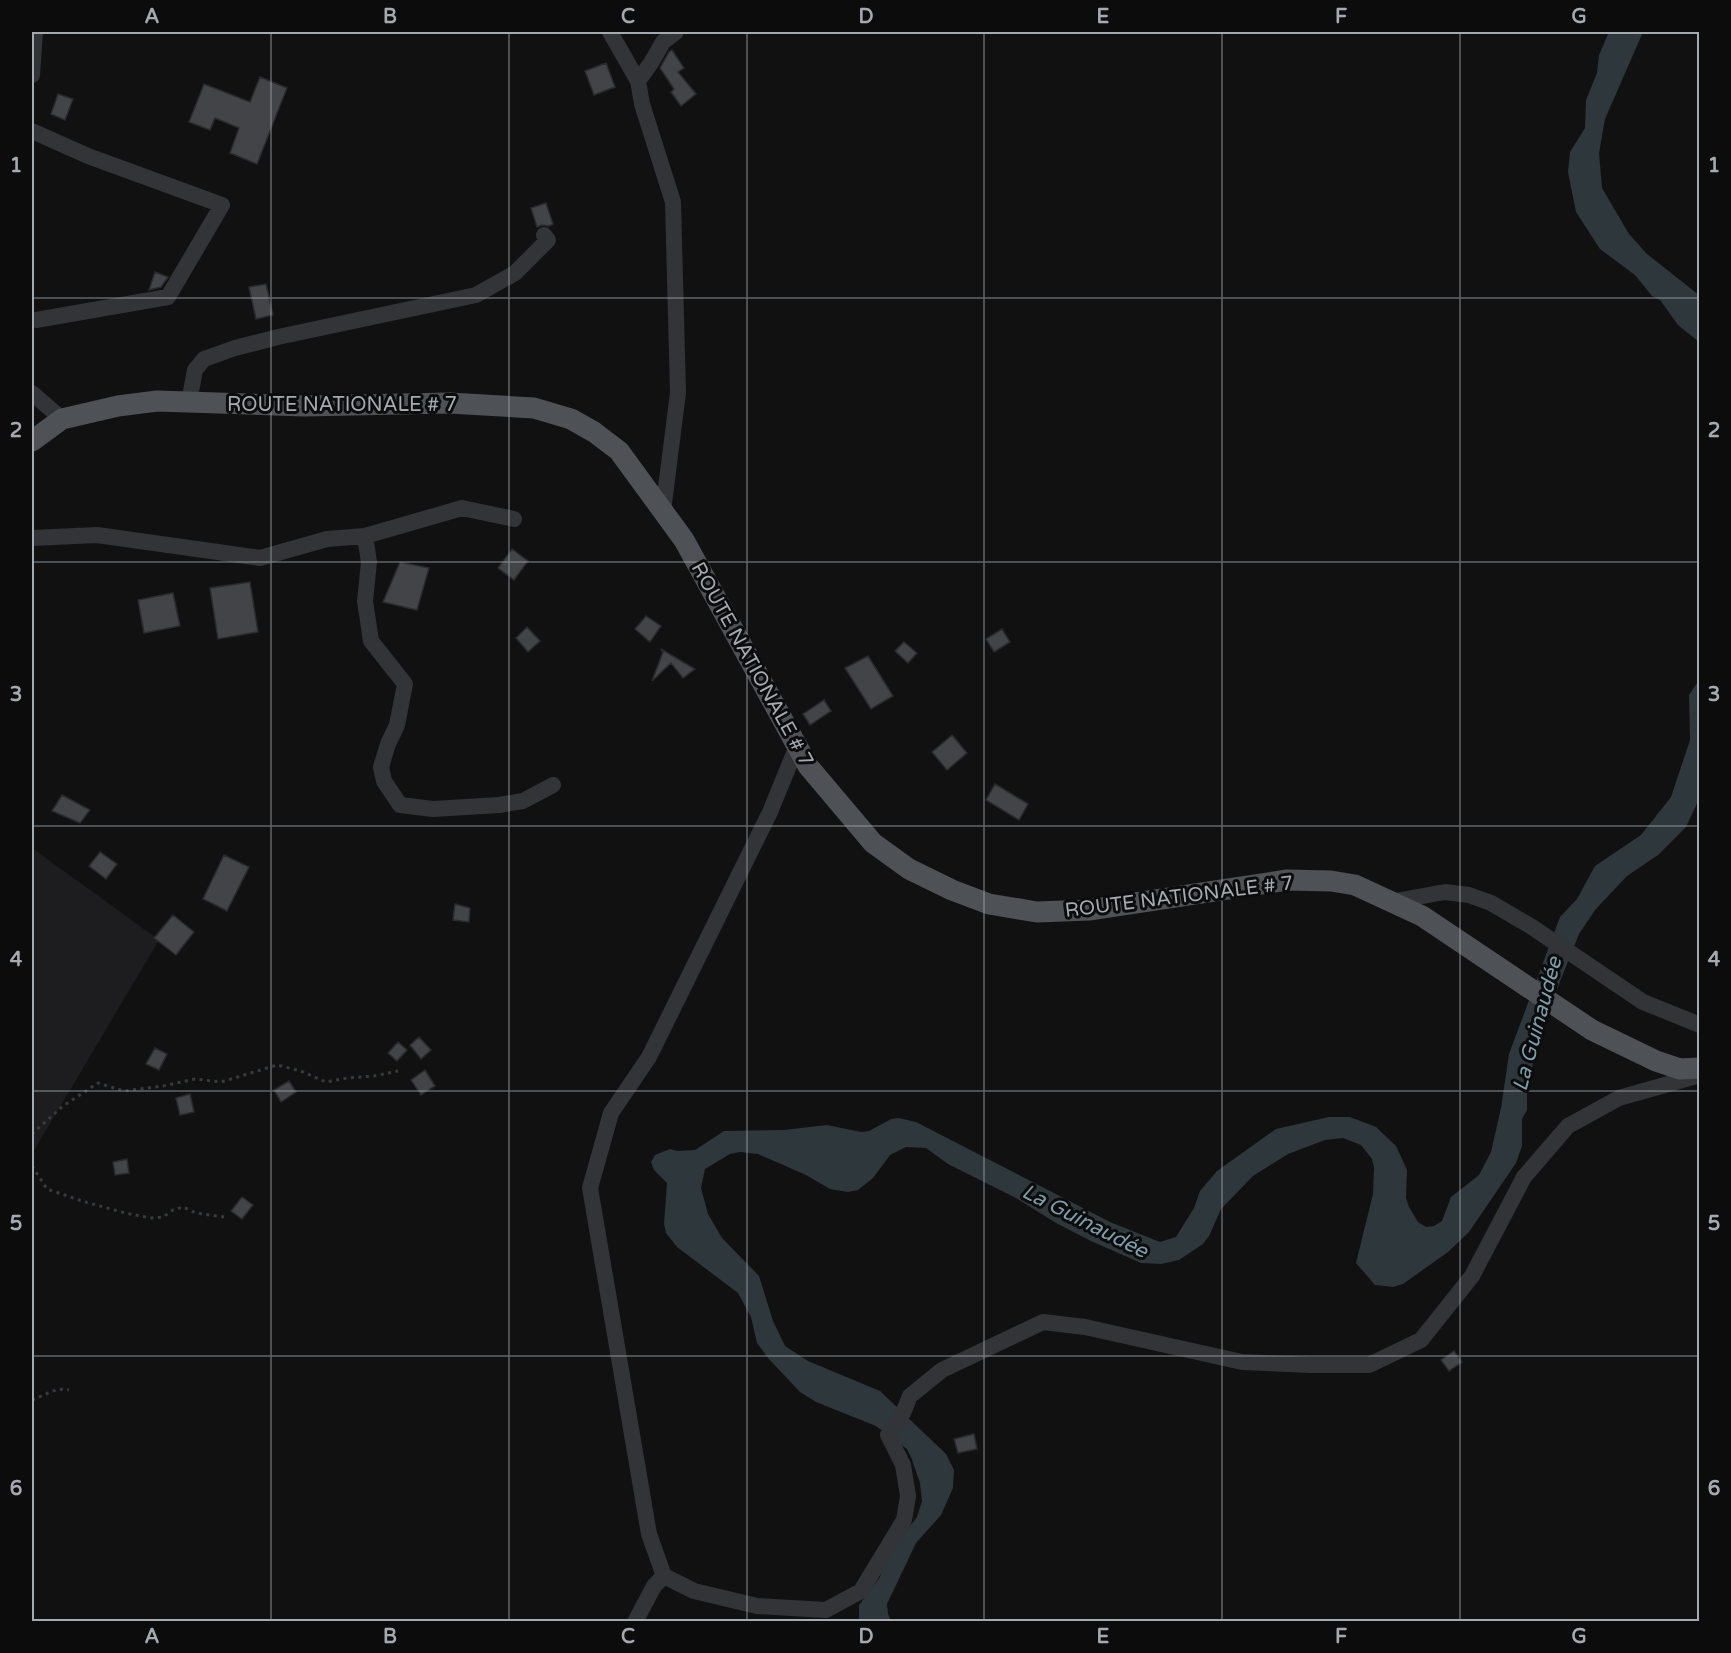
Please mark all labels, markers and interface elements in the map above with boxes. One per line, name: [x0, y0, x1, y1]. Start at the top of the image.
text: A: [145, 5, 160, 29]
text: B: [383, 5, 397, 29]
text: C: [621, 5, 635, 29]
text: D: [858, 5, 874, 29]
text: E: [1097, 5, 1110, 29]
text: F: [1335, 5, 1347, 29]
text: G: [1571, 5, 1587, 29]
text: 1: [10, 154, 22, 178]
text: 1: [1708, 154, 1720, 178]
street label: ROUTE NATIONALE # 7: [227, 393, 457, 417]
text: 2: [10, 419, 22, 443]
text: 2: [1708, 419, 1720, 443]
street label: ROUTE NATIONALE # 7: [686, 558, 818, 771]
text: 3: [10, 683, 22, 707]
text: 3: [1708, 683, 1720, 707]
street label: ROUTE NATIONALE # 7: [1063, 871, 1295, 923]
text: 4: [10, 948, 23, 972]
text: 4: [1708, 948, 1721, 972]
water label: La Guinaudée: [1508, 953, 1568, 1094]
water label: La Guinaudée: [1018, 1179, 1153, 1264]
text: 5: [10, 1212, 22, 1236]
text: 5: [1708, 1212, 1720, 1236]
text: 6: [10, 1477, 22, 1501]
text: 6: [1708, 1477, 1720, 1501]
text: A: [145, 1625, 160, 1649]
text: B: [383, 1625, 397, 1649]
text: C: [621, 1625, 635, 1649]
text: D: [858, 1625, 874, 1649]
text: E: [1097, 1625, 1110, 1649]
text: F: [1335, 1625, 1347, 1649]
text: G: [1571, 1625, 1587, 1649]

